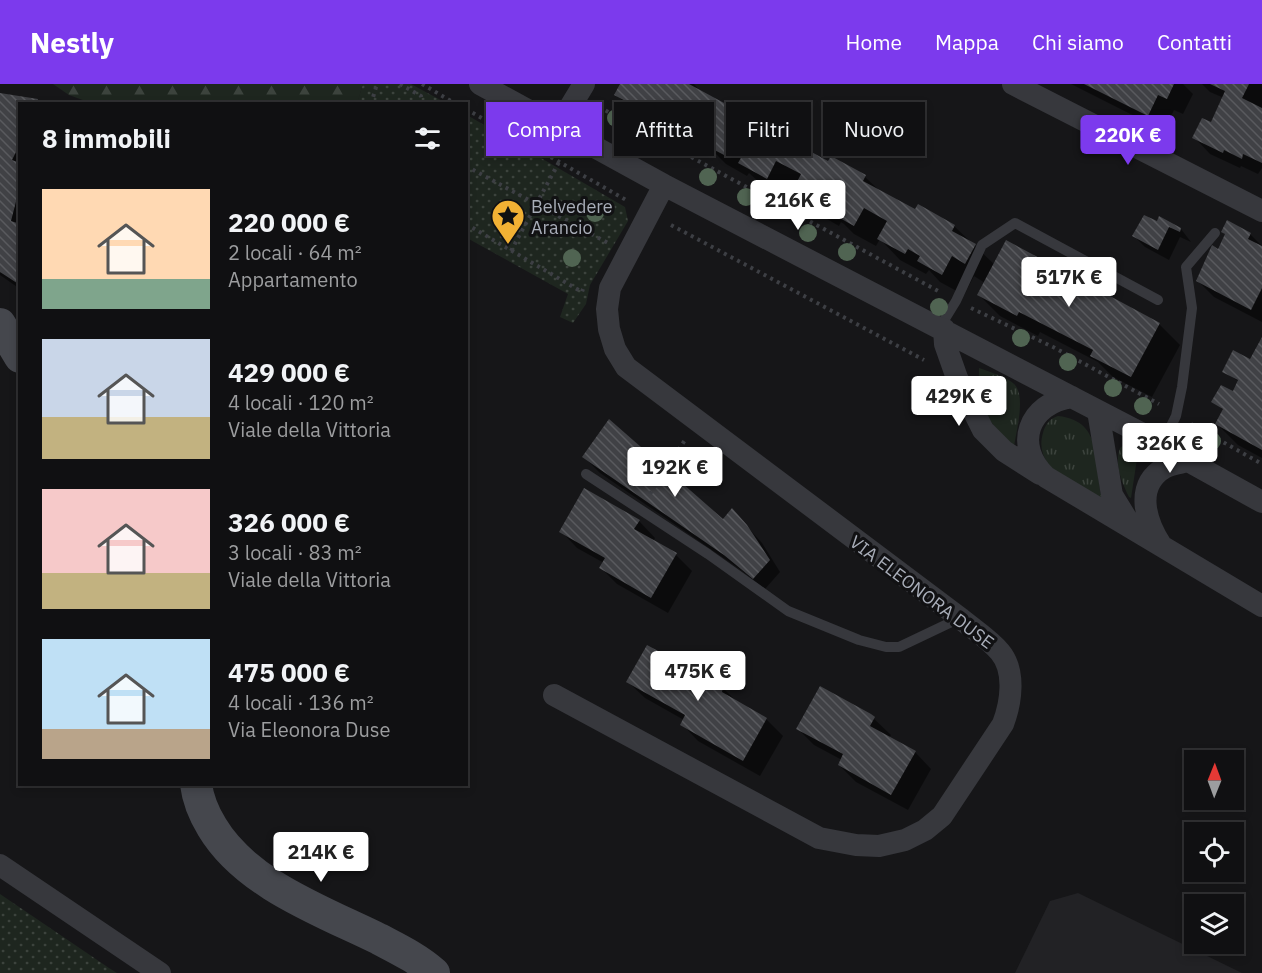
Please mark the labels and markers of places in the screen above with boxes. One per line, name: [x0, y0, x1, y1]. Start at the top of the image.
pin: 220K €: [1079, 115, 1177, 166]
pin: 216K €: [749, 180, 847, 231]
place label: Belvedere Arancio: [531, 195, 613, 239]
place icon: Belvedere Arancio: [490, 198, 526, 245]
pin: 517K €: [1020, 257, 1118, 308]
pin: 429K €: [910, 376, 1008, 427]
pin: 326K €: [1121, 423, 1219, 474]
pin: 192K €: [626, 447, 724, 498]
pin: 475K €: [649, 651, 747, 702]
pin: 214K €: [272, 832, 370, 883]

